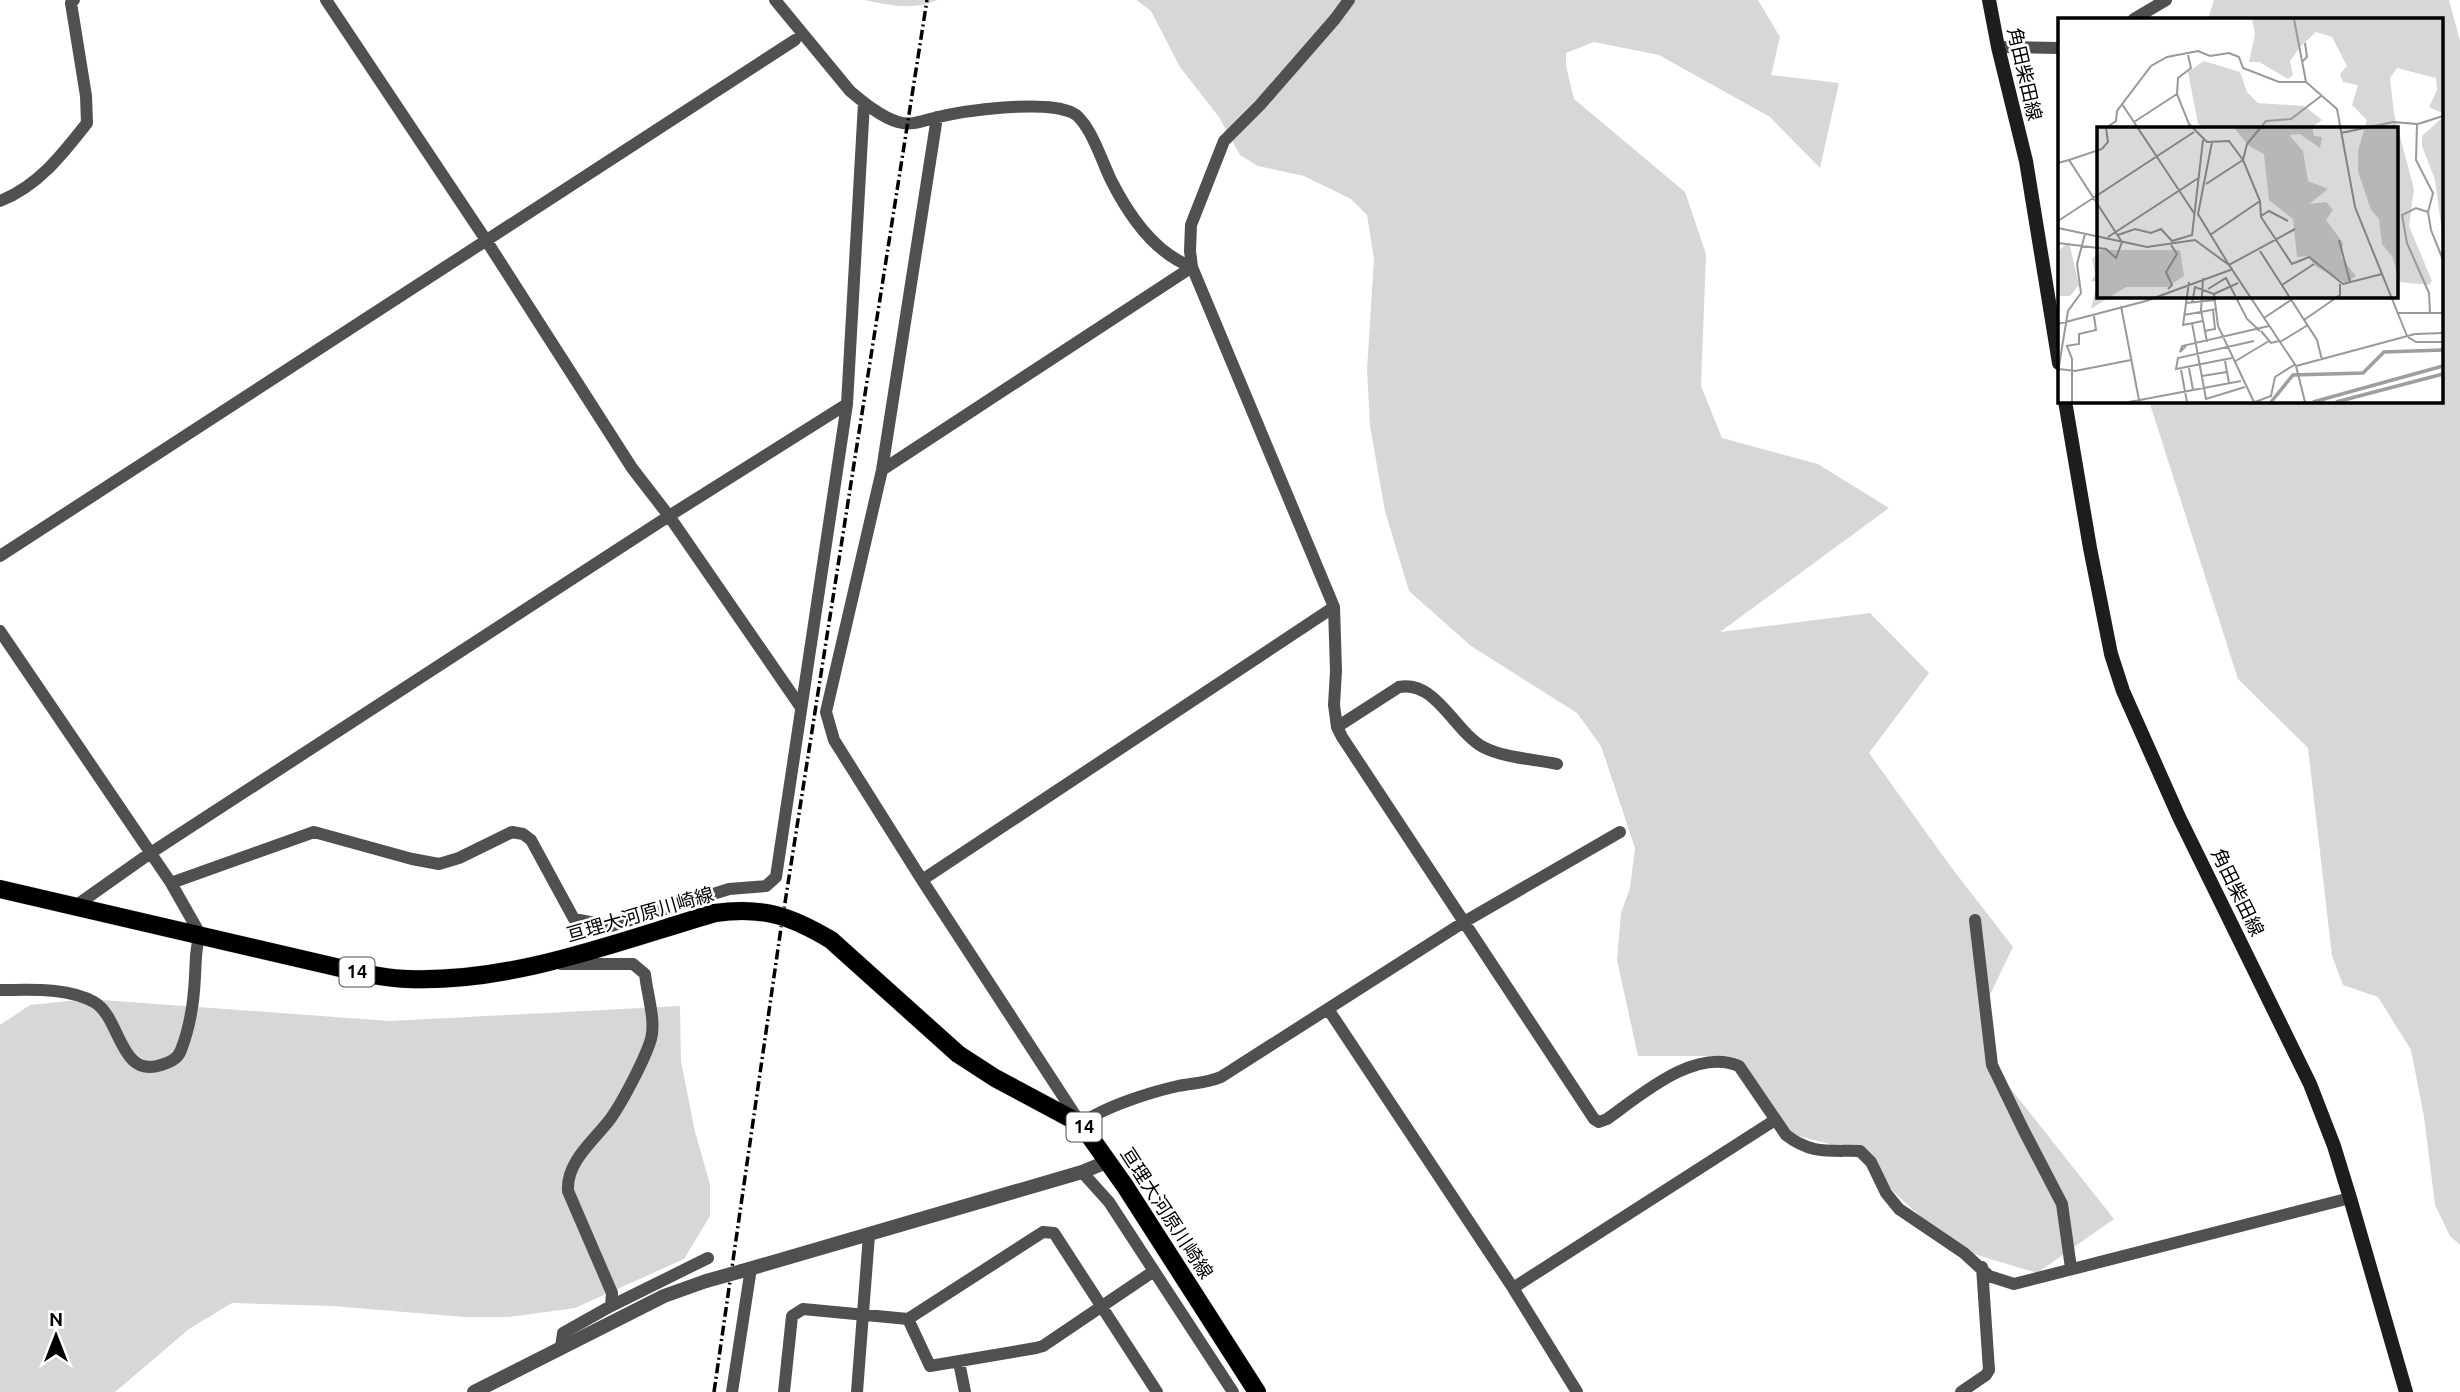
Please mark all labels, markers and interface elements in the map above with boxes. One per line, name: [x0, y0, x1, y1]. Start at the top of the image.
inset map: [2058, 18, 2442, 402]
street label: 角田柴田線: [2004, 25, 2046, 123]
street label: 角田柴田線: [2207, 844, 2269, 940]
street label: 亘理大河原川崎線: [564, 882, 716, 946]
road number: 14: [340, 958, 374, 987]
road number: 14: [1066, 1112, 1102, 1142]
street label: 亘理大河原川崎線: [1116, 1143, 1218, 1283]
north arrow: [21, 1301, 91, 1371]
text: N: [49, 1308, 63, 1330]

